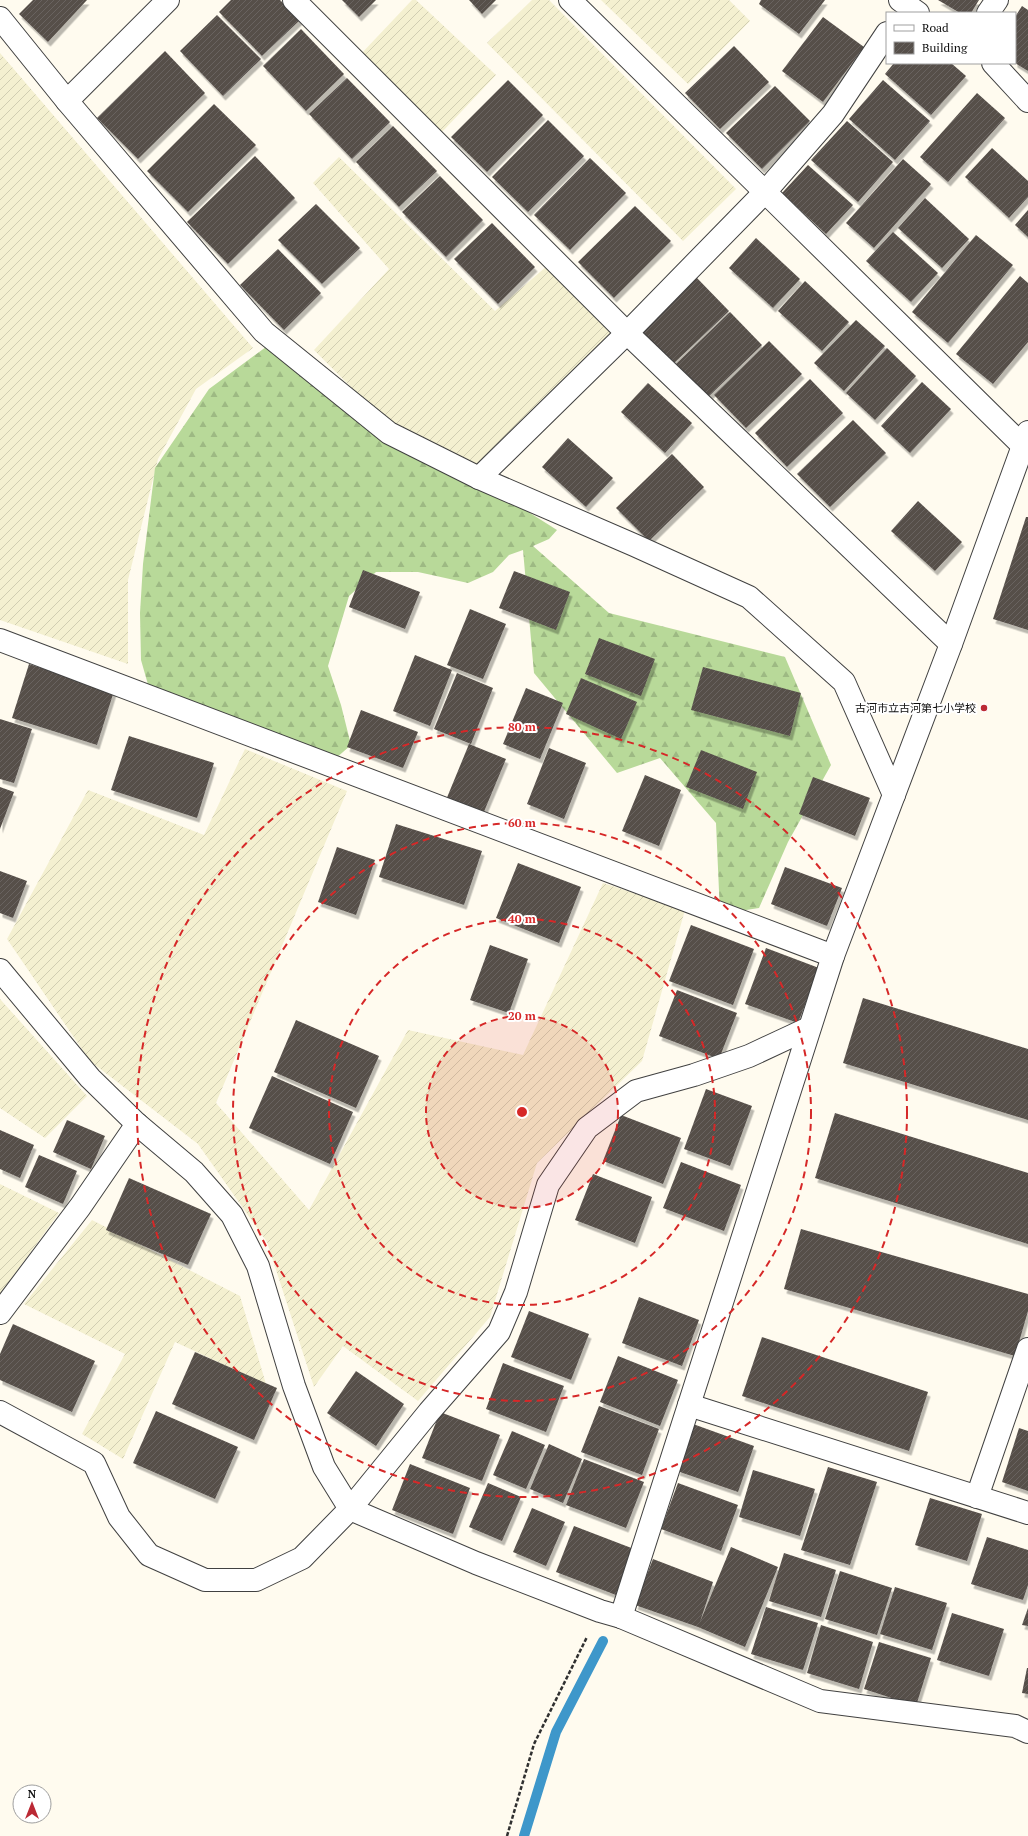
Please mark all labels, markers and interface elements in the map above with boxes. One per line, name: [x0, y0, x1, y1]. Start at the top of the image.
legend: [886, 12, 1016, 64]
text: Road: [922, 20, 949, 35]
text: Building: [922, 40, 968, 55]
place label: 古河市立古河第七小学校: [855, 701, 976, 715]
marker: 古河市立古河第七小学校: [979, 703, 989, 713]
text: 80 m: [508, 719, 536, 734]
text: 60 m: [508, 815, 536, 830]
text: 40 m: [508, 911, 536, 926]
text: 20 m: [508, 1008, 536, 1023]
centre of rings: [515, 1105, 529, 1119]
north arrow: [12, 1784, 52, 1824]
text: N: [28, 1787, 37, 1801]

